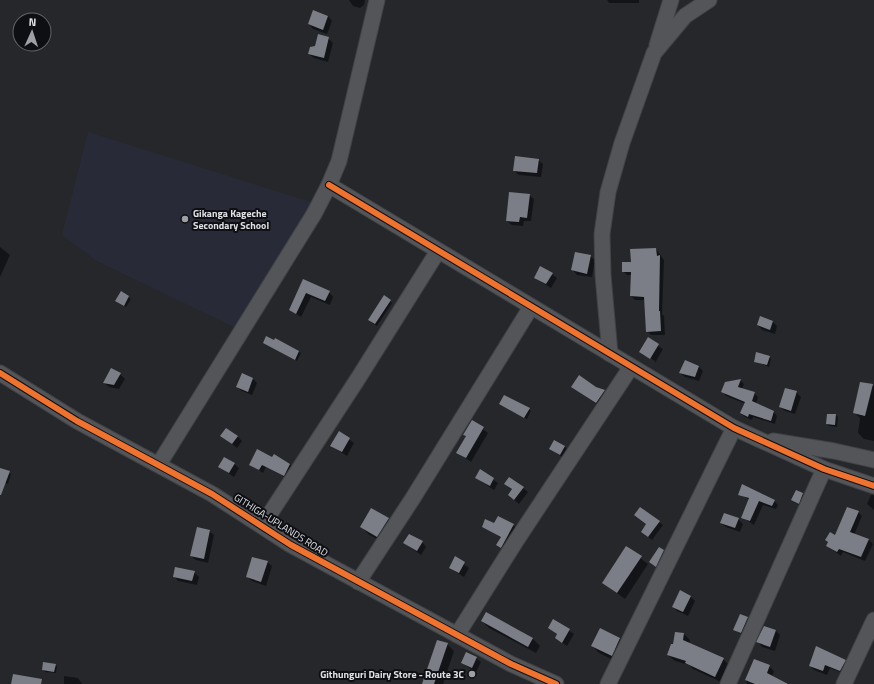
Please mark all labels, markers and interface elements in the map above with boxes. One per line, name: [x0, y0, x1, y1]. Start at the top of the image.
north arrow: [12, 12, 52, 52]
text: N: [28, 14, 37, 30]
place label: Gikanga Kageche Secondary School: [193, 206, 269, 233]
marker: Gikanga Kageche Secondary School: [180, 214, 190, 224]
street label: GITHIGA-UPLANDS ROAD: [231, 490, 331, 560]
place label: Githunguri Dairy Store - Route 3C: [320, 667, 465, 682]
marker: Githunguri Dairy Store - Route 3C: [467, 669, 477, 679]

